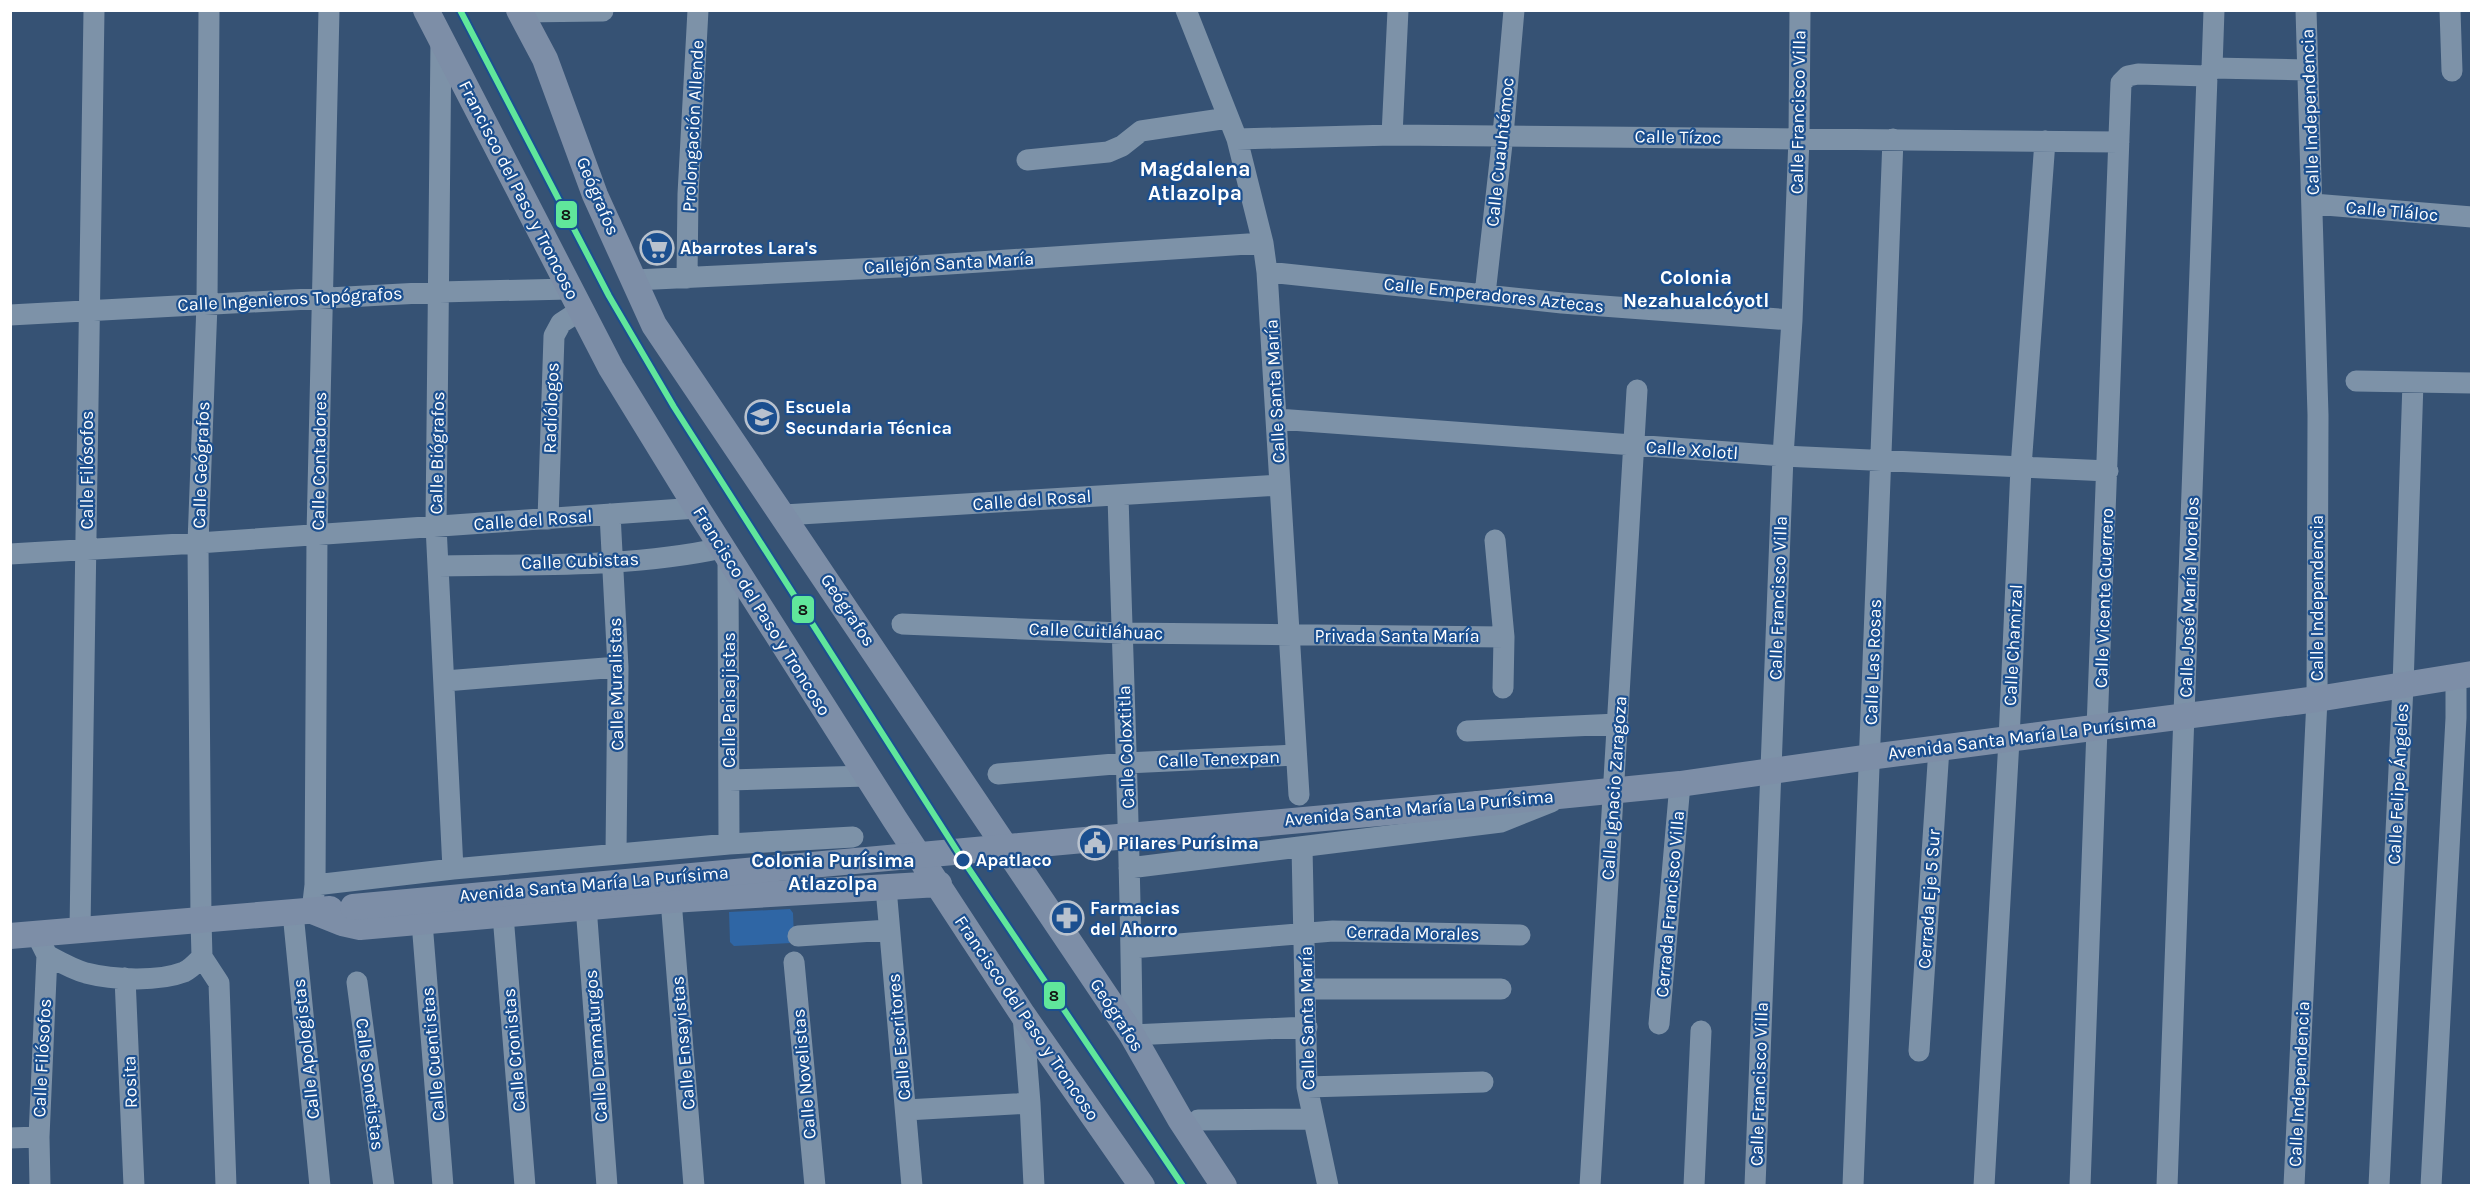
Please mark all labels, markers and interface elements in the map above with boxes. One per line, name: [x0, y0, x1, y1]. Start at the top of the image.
street label: Calle Independencia: [2296, 29, 2324, 195]
street label: Calle Francisco Villa: [1786, 30, 1810, 194]
street label: Prolongación Allende: [678, 39, 708, 213]
street label: Calle Cuauhtémoc: [1481, 76, 1519, 228]
street label: Francisco del Paso y Troncoso: [454, 77, 584, 303]
street label: Calle Tízoc: [1635, 125, 1721, 149]
street label: Geógrafos: [572, 154, 624, 238]
district label: Magdalena Atlazolpa: [1140, 157, 1250, 205]
street label: Calle Tláloc: [2345, 196, 2439, 226]
line badge: 8: [555, 200, 578, 229]
text: 8: [561, 205, 571, 224]
supermarket icon: Abarrotes Lara's: [639, 230, 675, 266]
place label: Abarrotes Lara's: [680, 237, 818, 259]
street label: Callejón Santa María: [863, 248, 1035, 278]
district label: Colonia Nezahualcóyotl: [1623, 266, 1769, 312]
street label: Calle Emperadores Aztecas: [1383, 272, 1605, 318]
street label: Calle Ingenieros Topógrafos: [177, 282, 403, 316]
street label: Calle Santa María: [1260, 318, 1290, 464]
street label: Radiólogos: [538, 362, 564, 454]
street label: Calle Contadores: [307, 391, 331, 531]
street label: Calle Biógrafos: [425, 391, 449, 515]
place label: Escuela Secundaria Técnica: [785, 396, 952, 439]
school or university icon: Escuela Secundaria Técnica: [744, 399, 780, 435]
street label: Calle Geógrafos: [188, 401, 214, 529]
street label: Calle Filósofos: [76, 411, 98, 529]
street label: Calle Xolotl: [1645, 436, 1739, 464]
street label: Calle del Rosal: [972, 485, 1092, 515]
street label: Calle José María Morelos: [2174, 496, 2204, 698]
street label: Francisco del Paso y Troncoso: [688, 502, 836, 720]
street label: Calle del Rosal: [473, 505, 593, 535]
street label: Calle Vicente Guerrero: [2090, 508, 2118, 688]
street label: Calle Independencia: [2306, 515, 2328, 681]
street label: Calle Francisco Villa: [1764, 516, 1792, 680]
street label: Calle Cubistas: [521, 548, 639, 574]
street label: Geógrafos: [816, 570, 880, 650]
street label: Calle Chamizal: [1999, 583, 2027, 707]
line badge: 8: [791, 595, 815, 624]
street label: Calle Las Rosas: [1860, 599, 1886, 725]
text: 8: [798, 600, 808, 619]
street label: Calle Muralistas: [604, 617, 628, 751]
street label: Calle Cuitláhuac: [1028, 618, 1164, 644]
street label: Privada Santa María: [1314, 625, 1480, 647]
street label: Calle Paisajistas: [718, 632, 740, 768]
street label: Calle Coloxtitla: [1113, 685, 1139, 809]
street label: Calle Ignacio Zaragoza: [1597, 695, 1631, 881]
street label: Calle Felipe Ángeles: [2382, 703, 2413, 865]
street label: Avenida Santa María La Purísima: [1887, 710, 2157, 764]
street label: Calle Tenexpan: [1158, 746, 1280, 772]
street label: Avenida Santa María La Purísima: [1284, 785, 1554, 831]
street label: Cerrada Francisco Villa: [1651, 810, 1689, 998]
public building icon: Pilares Purísima: [1077, 825, 1113, 861]
street label: Cerrada Eje 5 Sur: [1913, 828, 1945, 970]
place label: Pilares Purísima: [1118, 832, 1259, 854]
district label: Colonia Purísima Atlazolpa: [751, 849, 915, 895]
place label: Apatlaco: [976, 849, 1052, 871]
marker: Apatlaco: [954, 851, 972, 869]
street label: Avenida Santa María La Purísima: [459, 861, 729, 907]
place label: Farmacias del Ahorro: [1090, 897, 1180, 940]
pharmacy icon: Farmacias del Ahorro: [1049, 900, 1085, 936]
street label: Francisco del Paso y Troncoso: [950, 911, 1104, 1125]
street label: Cerrada Morales: [1346, 921, 1480, 945]
street label: Calle Santa María: [1295, 946, 1319, 1090]
street label: Calle Dramaturgos: [580, 969, 612, 1123]
street label: Calle Escritores: [883, 973, 915, 1101]
street label: Geógrafos: [1085, 974, 1149, 1056]
street label: Calle Ensayistas: [666, 975, 700, 1111]
street label: Calle Apologistas: [288, 978, 324, 1120]
line badge: 8: [1043, 981, 1066, 1010]
street label: Calle Cuentistas: [416, 986, 450, 1122]
text: 8: [1049, 986, 1059, 1005]
street label: Calle Cronistas: [498, 987, 530, 1113]
street label: Calle Filósofos: [28, 998, 56, 1118]
street label: Calle Independencia: [2284, 1000, 2314, 1168]
street label: Calle Francisco Villa: [1745, 1002, 1773, 1166]
street label: Calle Novelistas: [787, 1008, 821, 1140]
street label: Calle Sonetistas: [351, 1017, 389, 1151]
street label: Rosita: [118, 1055, 142, 1109]

